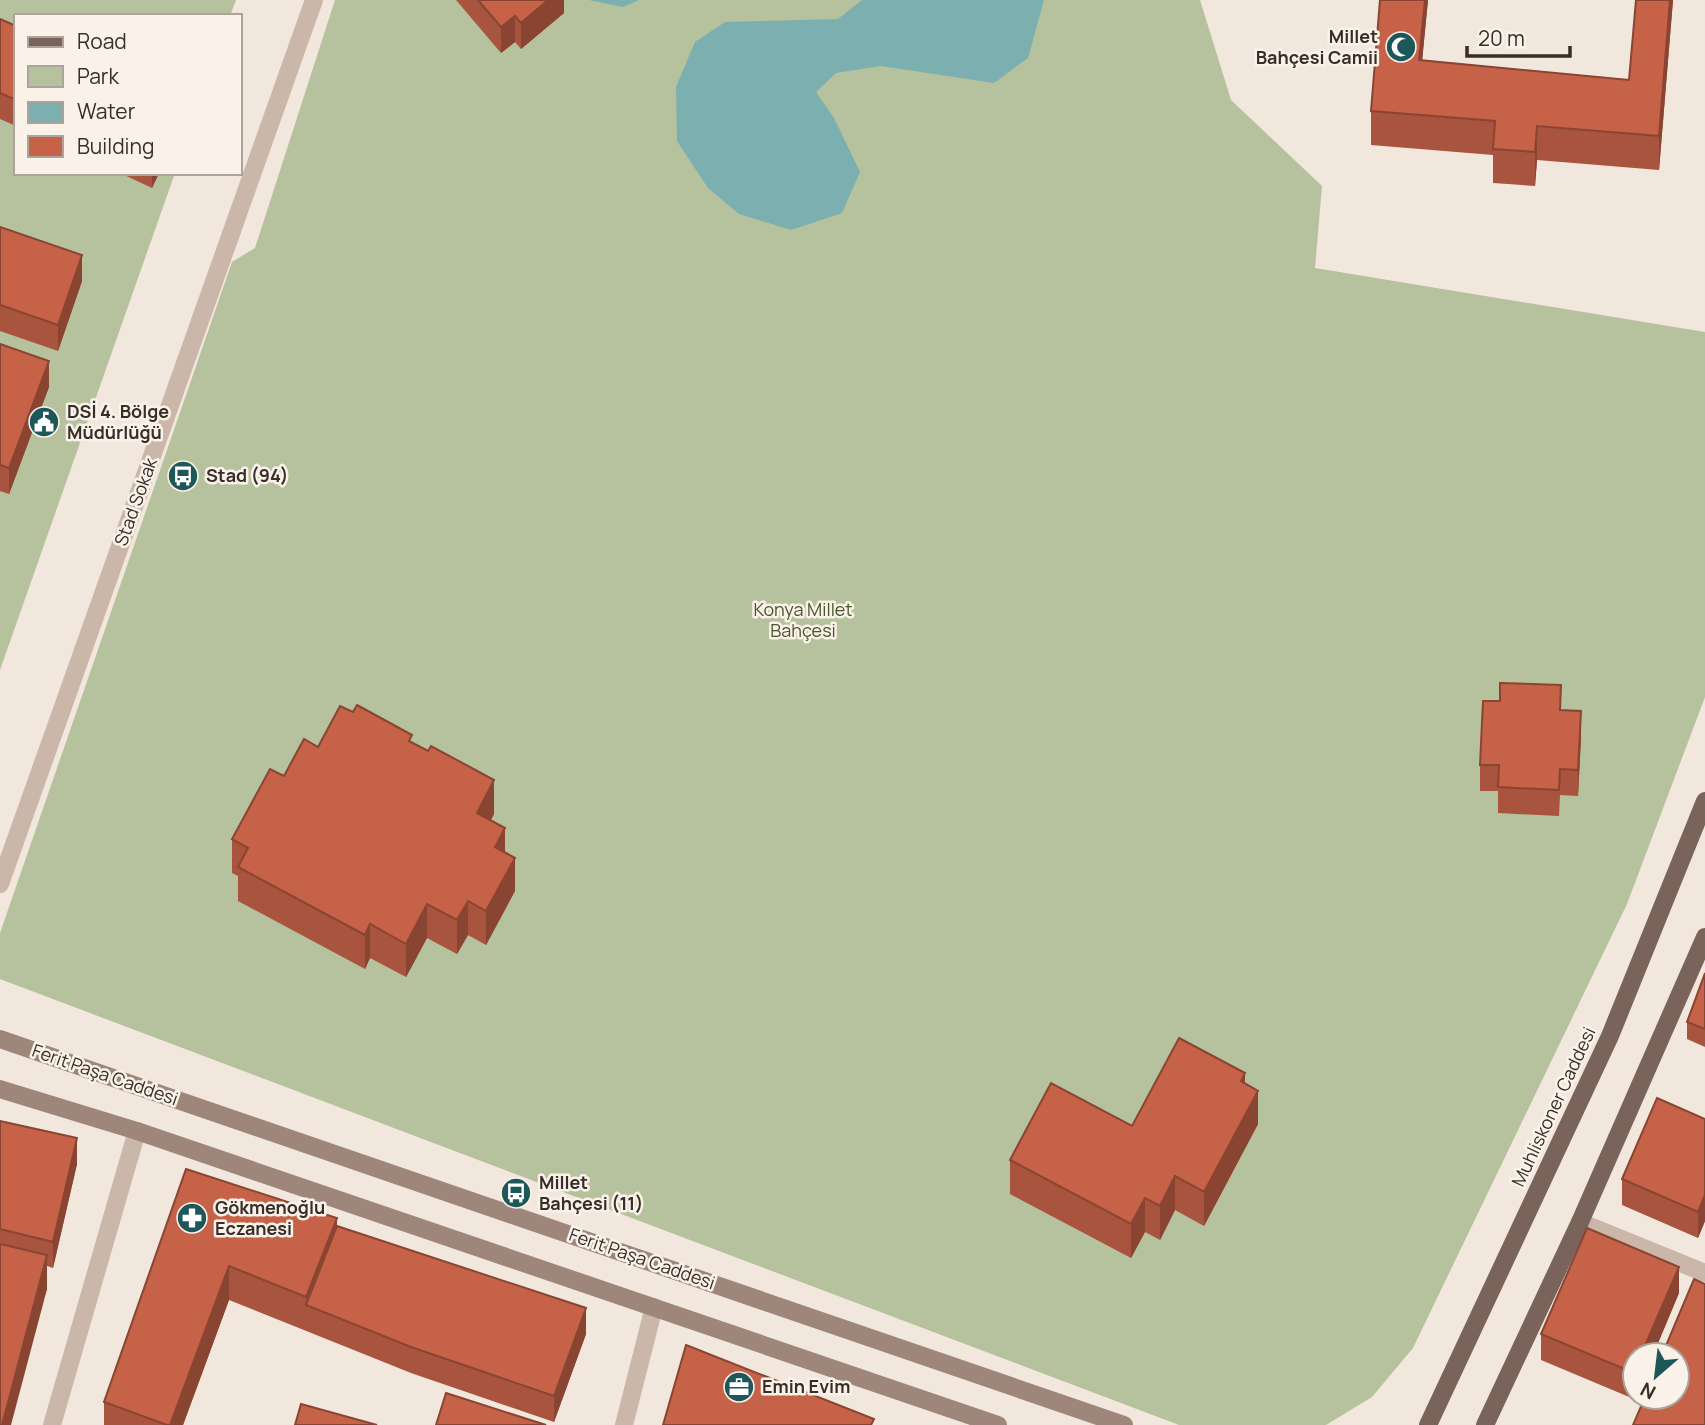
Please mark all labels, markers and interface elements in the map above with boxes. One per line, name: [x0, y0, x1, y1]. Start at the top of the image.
legend: [14, 14, 242, 175]
scale bar: [1467, 14, 1570, 58]
place label: Millet Bahçesi Camii: [1256, 24, 1378, 69]
text: 20 m: [1478, 24, 1525, 52]
text: Road: [77, 27, 127, 55]
mosque icon: Millet Bahçesi Camii: [1384, 30, 1418, 64]
text: Park: [77, 62, 119, 90]
text: Water: [77, 97, 136, 125]
text: Building: [77, 132, 154, 160]
place label: DSİ 4. Bölge Müdürlüğü: [67, 399, 169, 444]
public building icon: DSİ 4. Bölge Müdürlüğü: [27, 405, 61, 439]
street label: Stad Sokak: [108, 453, 162, 549]
bus stop icon: Stad (94): [166, 459, 200, 493]
place label: Stad (94): [206, 463, 288, 487]
park label: Konya Millet Bahçesi: [753, 597, 853, 642]
street label: Muhliskoner Caddesi: [1506, 1023, 1601, 1190]
street label: Ferit Paşa Caddesi: [29, 1038, 181, 1110]
place label: Millet Bahçesi (11): [539, 1170, 643, 1215]
bus stop icon: Millet Bahçesi (11): [499, 1176, 533, 1210]
place label: Gökmenoğlu Eczanesi: [215, 1195, 325, 1240]
pharmacy icon: Gökmenoğlu Eczanesi: [175, 1201, 209, 1235]
street label: Ferit Paşa Caddesi: [566, 1222, 718, 1294]
north arrow: [1621, 1341, 1691, 1411]
office icon: Emin Evim: [722, 1370, 756, 1404]
place label: Emin Evim: [762, 1374, 850, 1398]
text: N: [1636, 1376, 1660, 1406]

